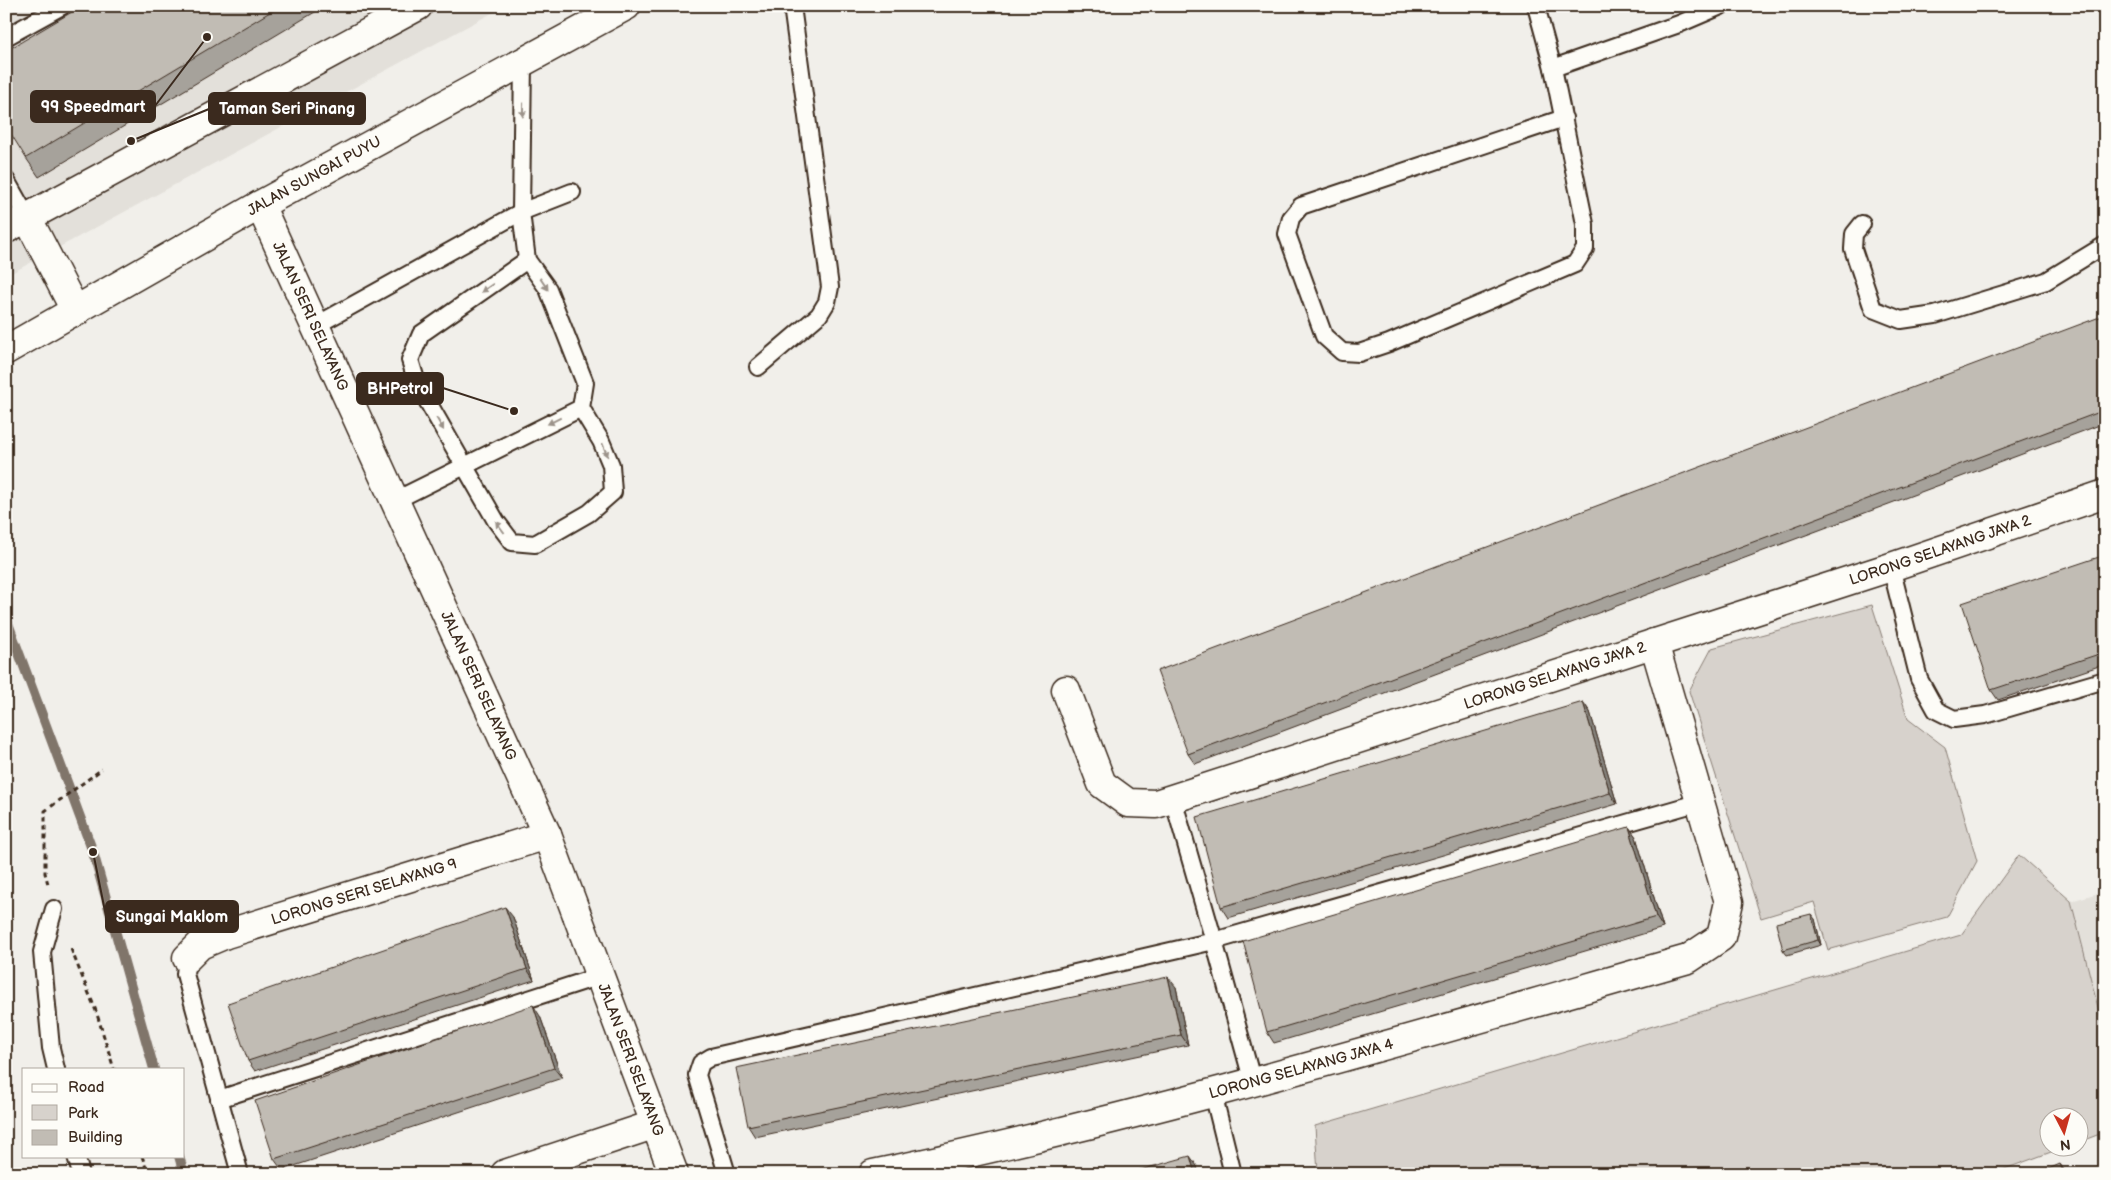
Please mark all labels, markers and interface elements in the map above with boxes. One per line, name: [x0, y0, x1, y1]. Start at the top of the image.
callout: 99 Speedmart: [31, 91, 155, 122]
callout: Taman Seri Pinang: [209, 93, 365, 124]
text: 99 Speedmart: [41, 98, 146, 117]
text: Taman Seri Pinang: [219, 100, 355, 119]
one-way arrow: [519, 102, 527, 118]
street label: JALAN SUNGAI PUYU: [244, 132, 384, 220]
street label: JALAN SERI SELAYANG: [268, 238, 353, 394]
one-way arrow: [539, 277, 549, 291]
one-way arrow: [480, 283, 494, 293]
callout: BHPetrol: [357, 373, 443, 404]
text: BHPetrol: [367, 380, 433, 399]
one-way arrow: [547, 417, 561, 425]
one-way arrow: [436, 418, 445, 431]
one-way arrow: [601, 443, 609, 458]
street label: LORONG SELAYANG JAYA 2: [1847, 510, 2033, 589]
one-way arrow: [495, 521, 506, 534]
street label: JALAN SERI SELAYANG: [437, 608, 521, 763]
street label: LORONG SELAYANG JAYA 2: [1461, 637, 1649, 714]
street label: LORONG SERI SELAYANG 9: [269, 854, 459, 929]
callout: Sungai Maklom: [106, 901, 238, 932]
text: Sungai Maklom: [116, 908, 228, 927]
street label: JALAN SERI SELAYANG: [594, 980, 668, 1139]
street label: LORONG SELAYANG JAYA 4: [1207, 1034, 1396, 1103]
legend: [22, 1068, 185, 1158]
text: Road: [68, 1078, 104, 1097]
text: Park: [68, 1104, 99, 1123]
north arrow: [2038, 1108, 2088, 1158]
text: Building: [68, 1128, 123, 1147]
text: N: [2059, 1135, 2071, 1153]

